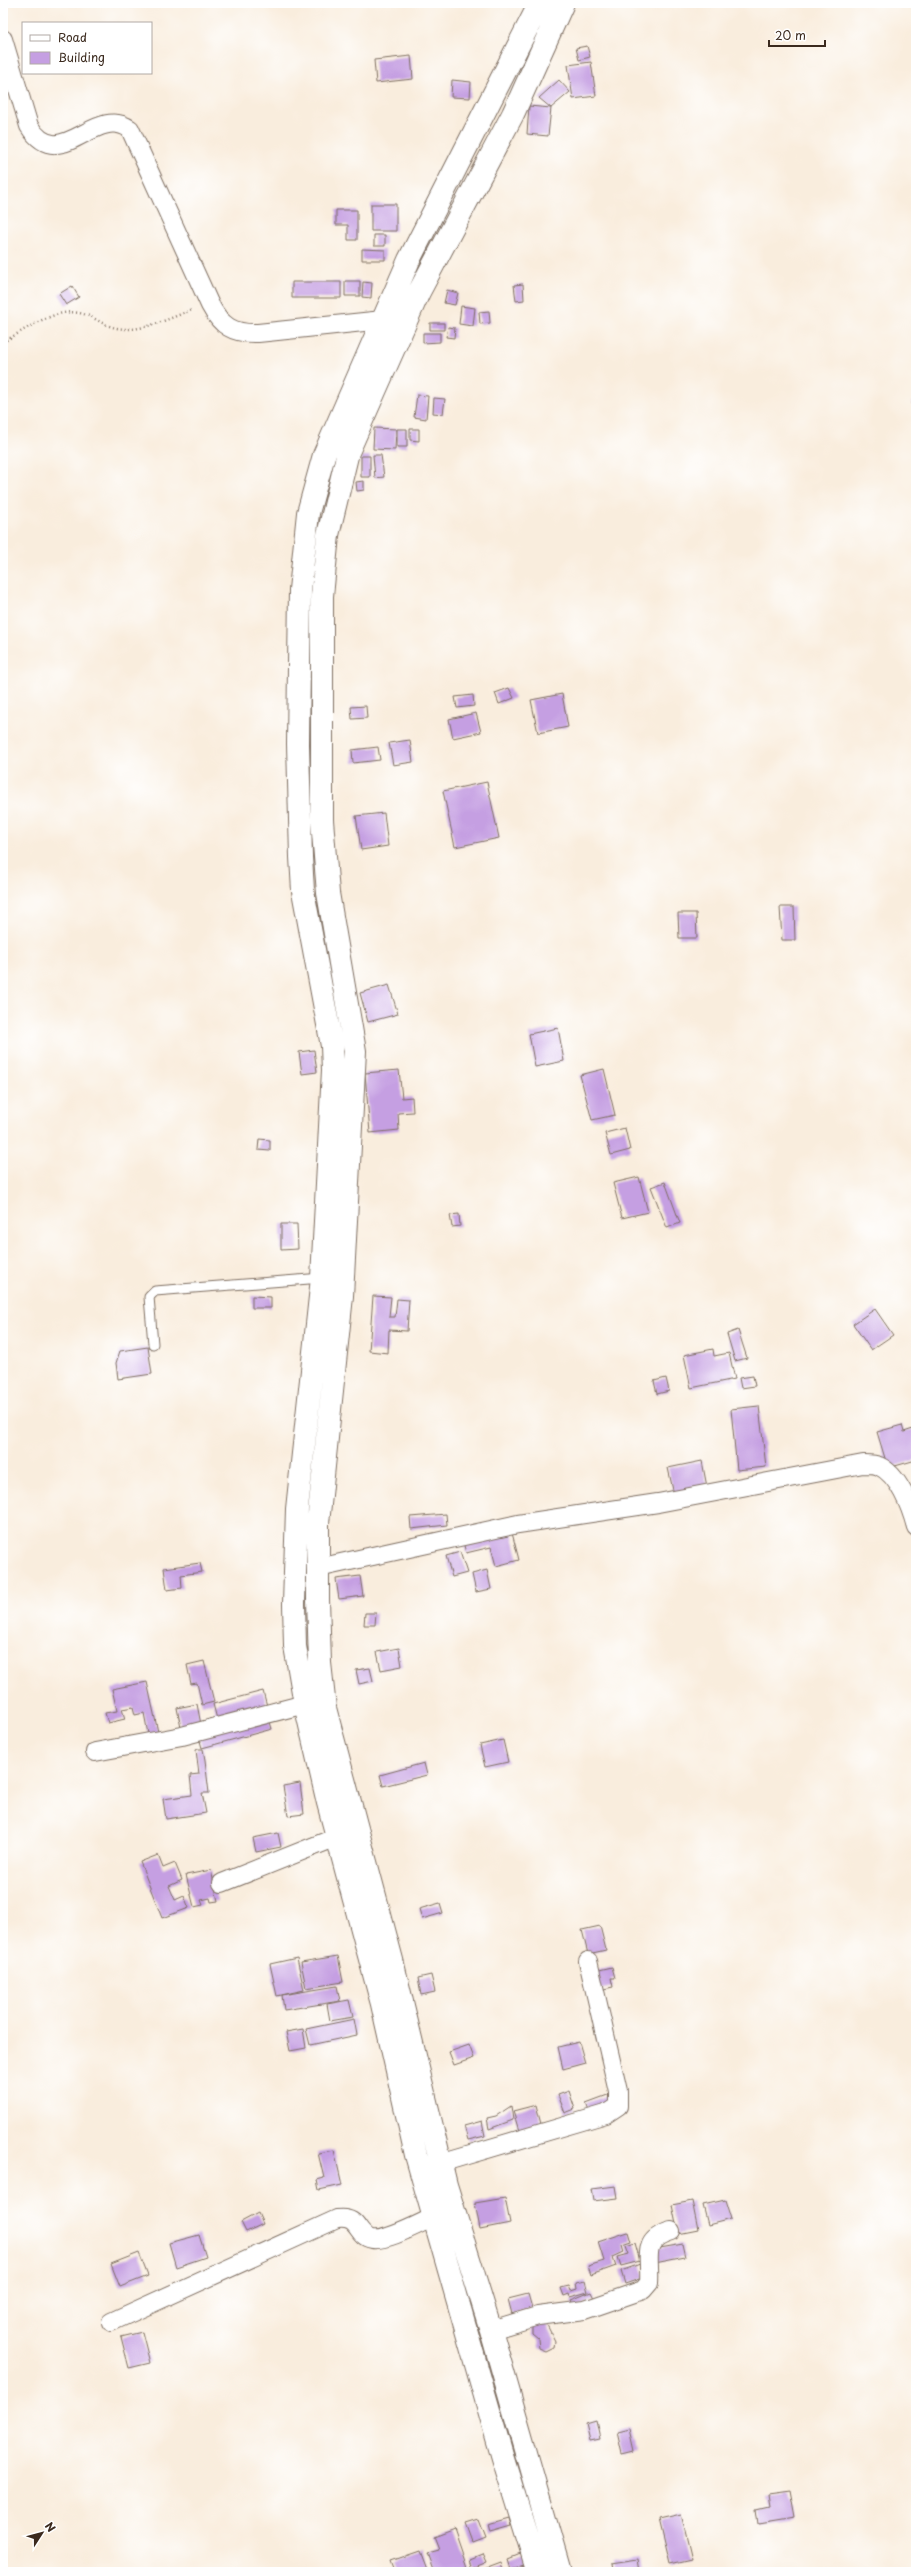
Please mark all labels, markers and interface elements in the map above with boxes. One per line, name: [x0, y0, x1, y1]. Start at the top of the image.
legend: [22, 22, 152, 74]
scale bar: [769, 22, 825, 48]
text: 20 m: [775, 26, 806, 44]
text: Road: [58, 28, 87, 46]
text: Building: [58, 48, 105, 66]
north arrow: [22, 2513, 62, 2553]
text: N: [41, 2518, 60, 2536]

